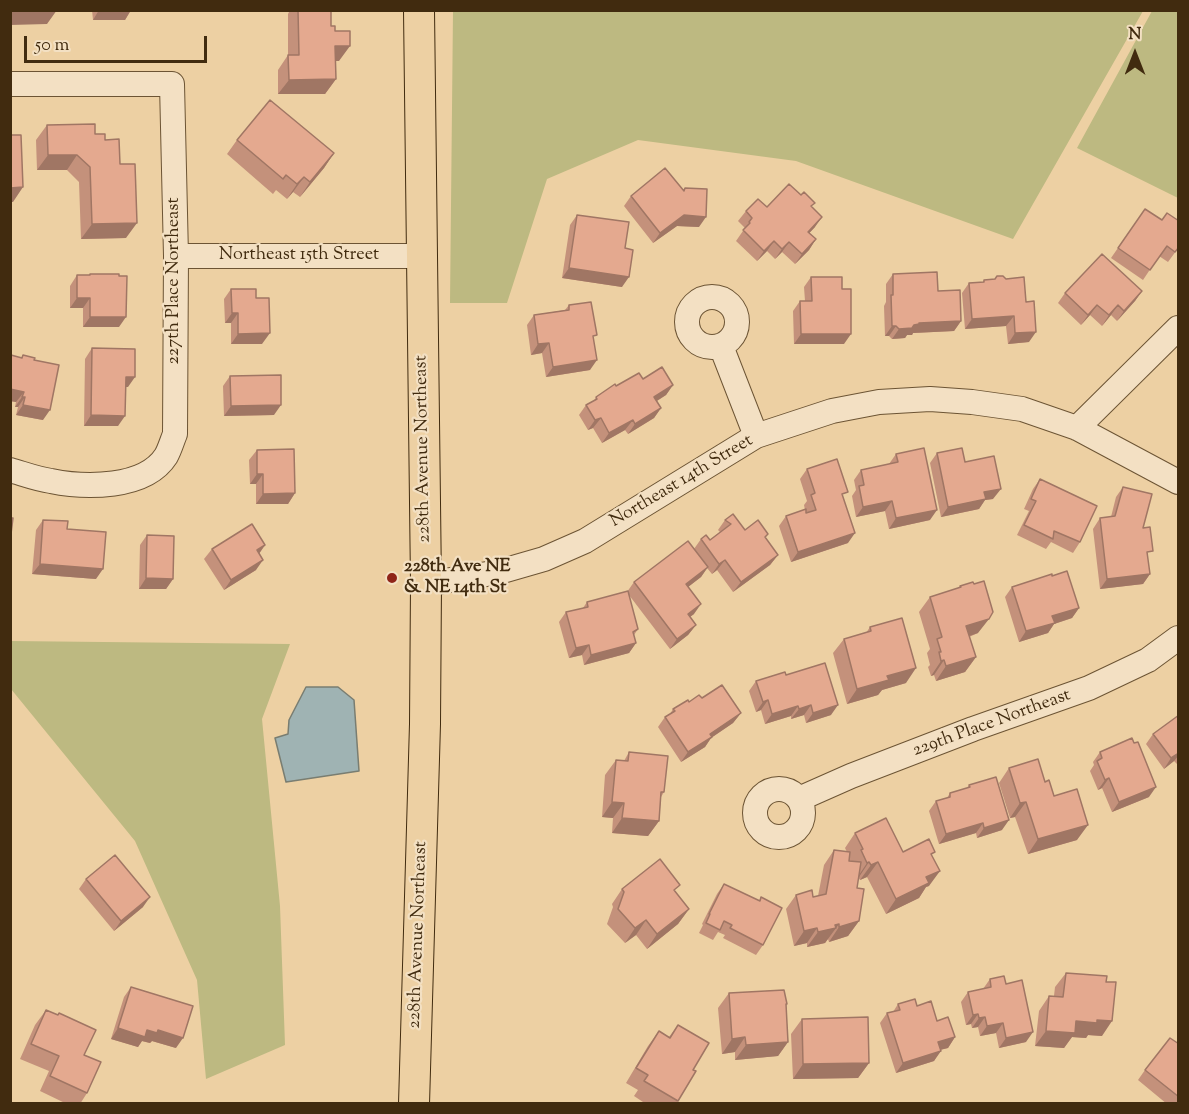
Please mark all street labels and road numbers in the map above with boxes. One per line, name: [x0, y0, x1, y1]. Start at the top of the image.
street label: 227th Place Northeast: [164, 197, 186, 365]
street label: Northeast 15th Street: [219, 245, 379, 267]
street label: 228th Avenue Northeast: [412, 355, 436, 543]
street label: Northeast 14th Street: [607, 431, 757, 533]
street label: 229th Place Northeast: [910, 685, 1074, 763]
street label: 228th Avenue Northeast: [405, 841, 433, 1029]

